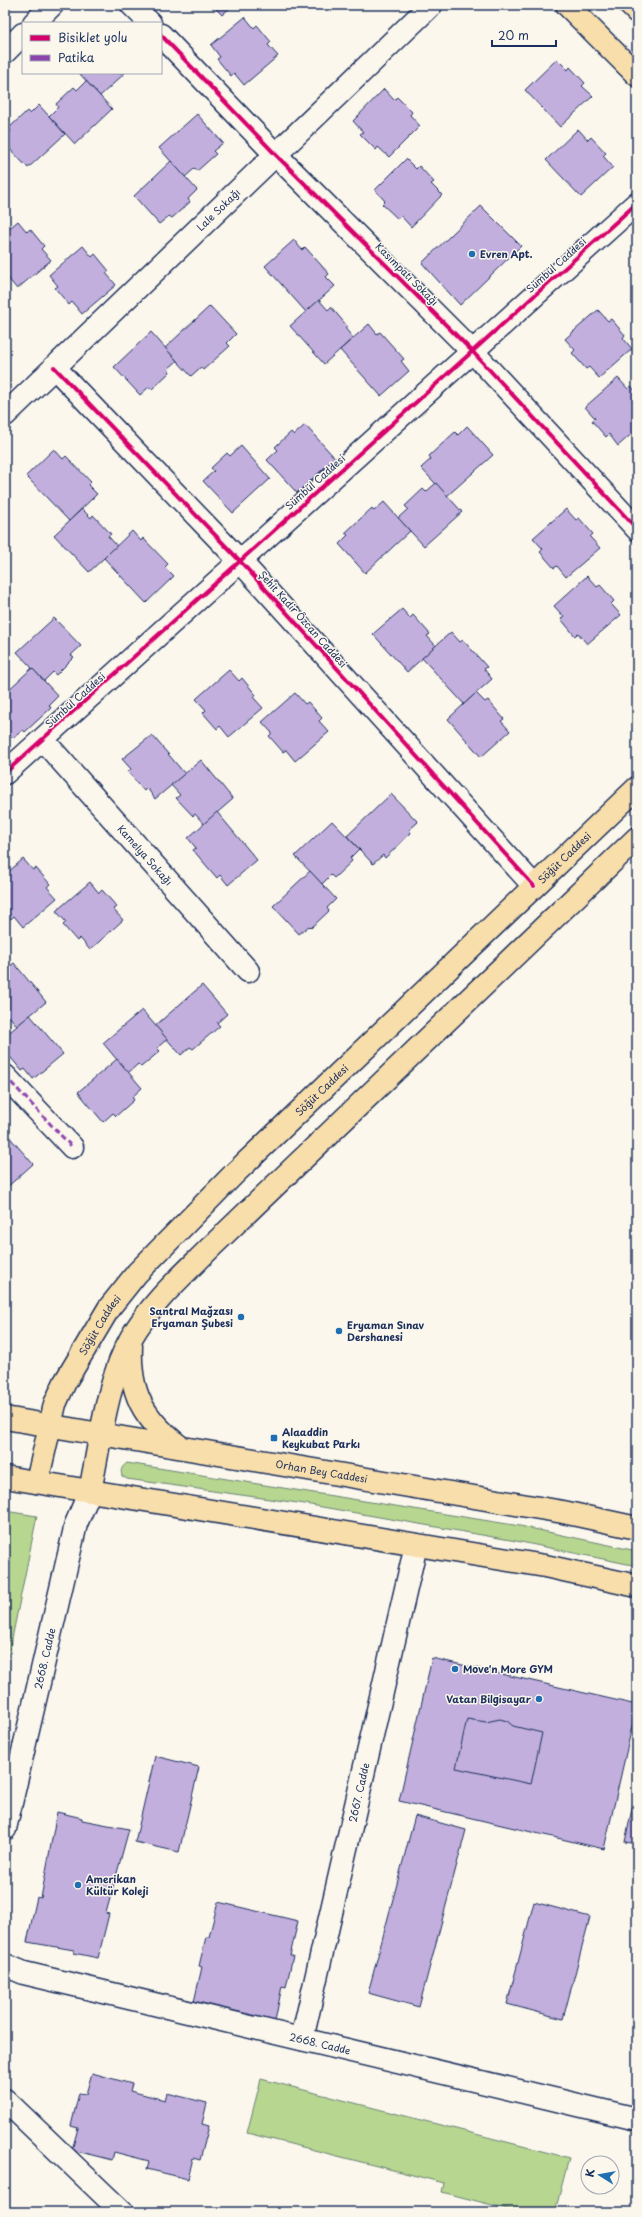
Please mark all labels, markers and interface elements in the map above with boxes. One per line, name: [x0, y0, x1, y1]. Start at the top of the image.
legend: [22, 22, 162, 74]
scale bar: [492, 22, 556, 48]
text: 20 m: [498, 26, 529, 44]
text: Bisiklet yolu: [58, 28, 127, 46]
text: Patika: [58, 48, 95, 66]
street label: Lale Sokağı: [193, 185, 243, 234]
street label: Sümbül Caddesi: [522, 233, 589, 296]
street label: Kasımpatı Sokağı: [372, 239, 442, 309]
place label: Evren Apt.: [480, 246, 533, 261]
marker: Evren Apt.: [467, 249, 477, 259]
street label: Sümbül Caddesi: [281, 450, 348, 513]
street label: Şehit Kadir Özcan Caddesi: [256, 567, 351, 671]
street label: Sümbül Caddesi: [41, 668, 108, 731]
street label: Kamelya Sokağı: [115, 821, 177, 889]
street label: Söğüt Caddesi: [534, 828, 594, 887]
street label: Söğüt Caddesi: [291, 1060, 351, 1119]
street label: Söğüt Caddesi: [75, 1291, 124, 1358]
place label: Santral Mağzası Eryaman Şubesi: [149, 1303, 233, 1330]
marker: Santral Mağzası Eryaman Şubesi: [236, 1312, 246, 1322]
place label: Eryaman Sınav Dershanesi: [347, 1317, 425, 1344]
marker: Eryaman Sınav Dershanesi: [334, 1326, 344, 1336]
place label: Alaaddin Keykubat Parkı: [282, 1424, 360, 1451]
marker: Alaaddin Keykubat Parkı: [269, 1433, 279, 1443]
street label: Orhan Bey Caddesi: [275, 1456, 369, 1486]
street label: 2668. Cadde: [30, 1626, 59, 1690]
place label: Move'n More GYM: [463, 1661, 553, 1676]
marker: Move'n More GYM: [450, 1664, 460, 1674]
place label: Vatan Bilgisayar: [446, 1691, 532, 1706]
marker: Vatan Bilgisayar: [534, 1694, 544, 1704]
street label: 2667. Cadde: [344, 1761, 373, 1824]
place label: Amerikan Kültür Koleji: [85, 1871, 149, 1898]
marker: Amerikan Kültür Koleji: [73, 1880, 83, 1890]
street label: 2668. Cadde: [288, 2029, 352, 2058]
north arrow: [580, 2155, 620, 2195]
text: K: [581, 2167, 599, 2179]

